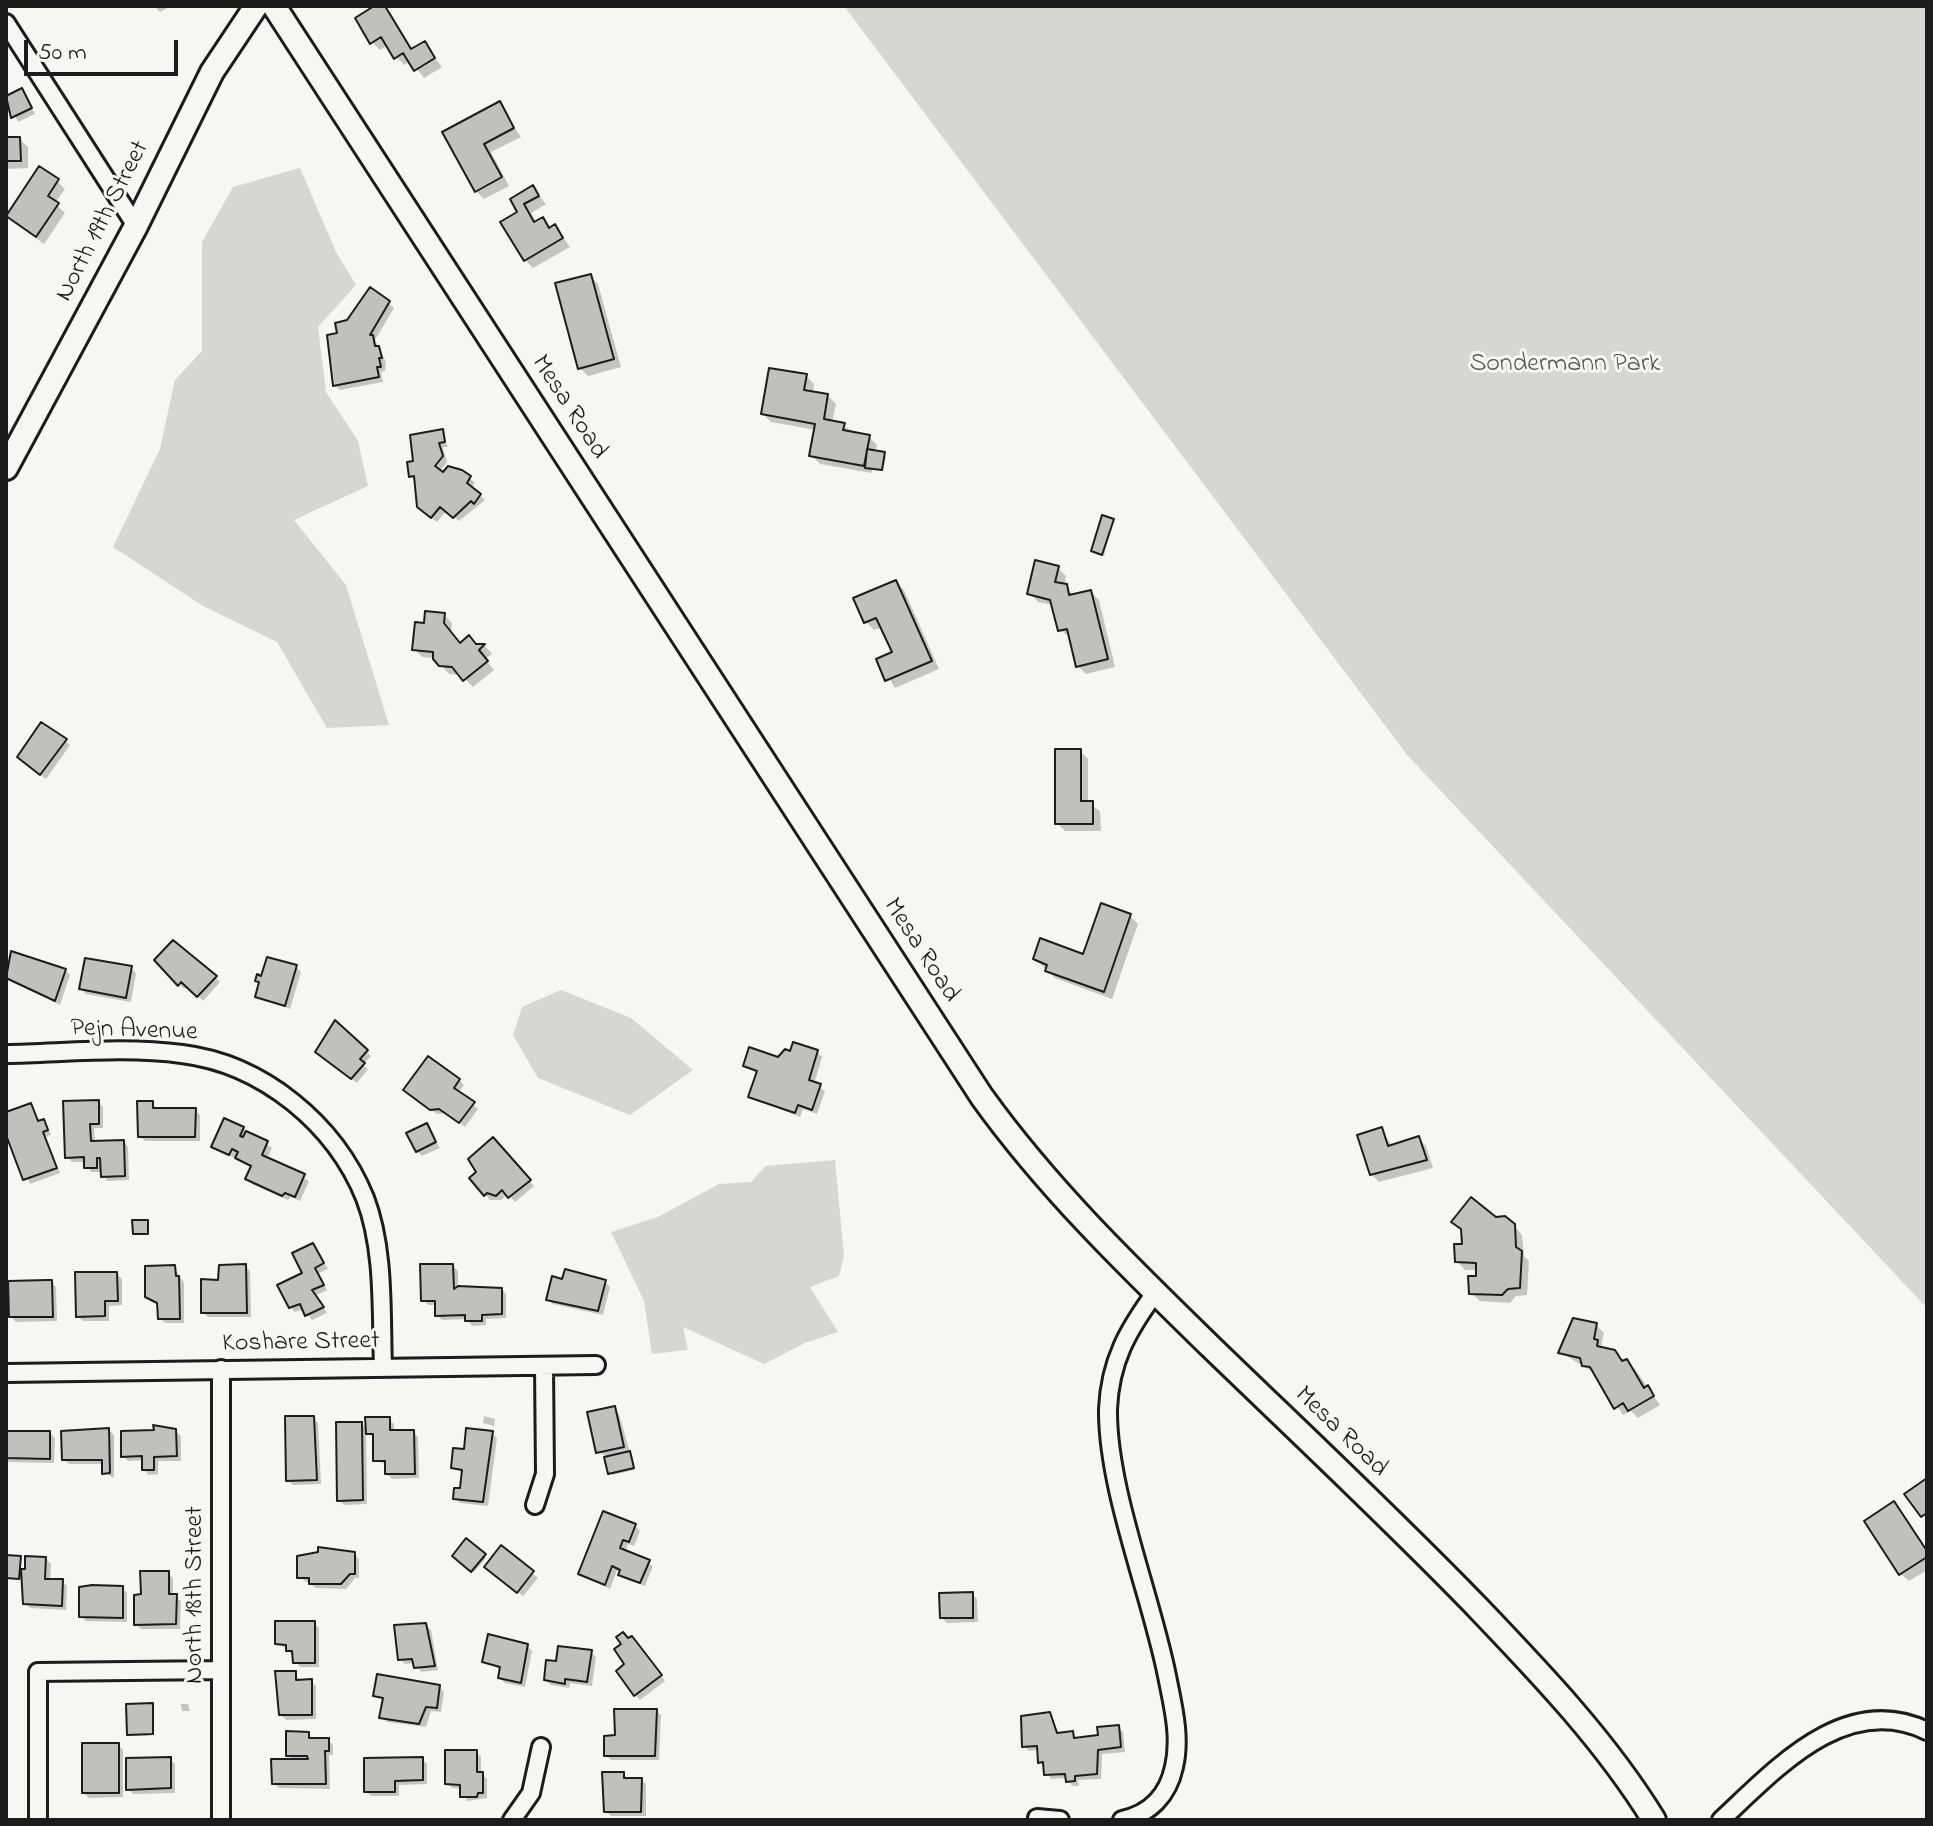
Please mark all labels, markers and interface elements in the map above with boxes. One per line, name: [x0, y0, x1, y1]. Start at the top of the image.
scale bar: [28, 24, 182, 74]
text: 50 m: [38, 36, 87, 71]
street label: North 19th Street: [50, 137, 158, 307]
street label: Mesa Road: [523, 350, 613, 466]
park label: Sondermann Park: [1470, 350, 1660, 382]
street label: Mesa Road: [875, 893, 965, 1009]
street label: Pejn Avenue: [70, 1014, 198, 1050]
street label: Koshare Street: [222, 1327, 380, 1361]
street label: Mesa Road: [1287, 1381, 1393, 1485]
street label: North 18th Street: [181, 1506, 213, 1684]

